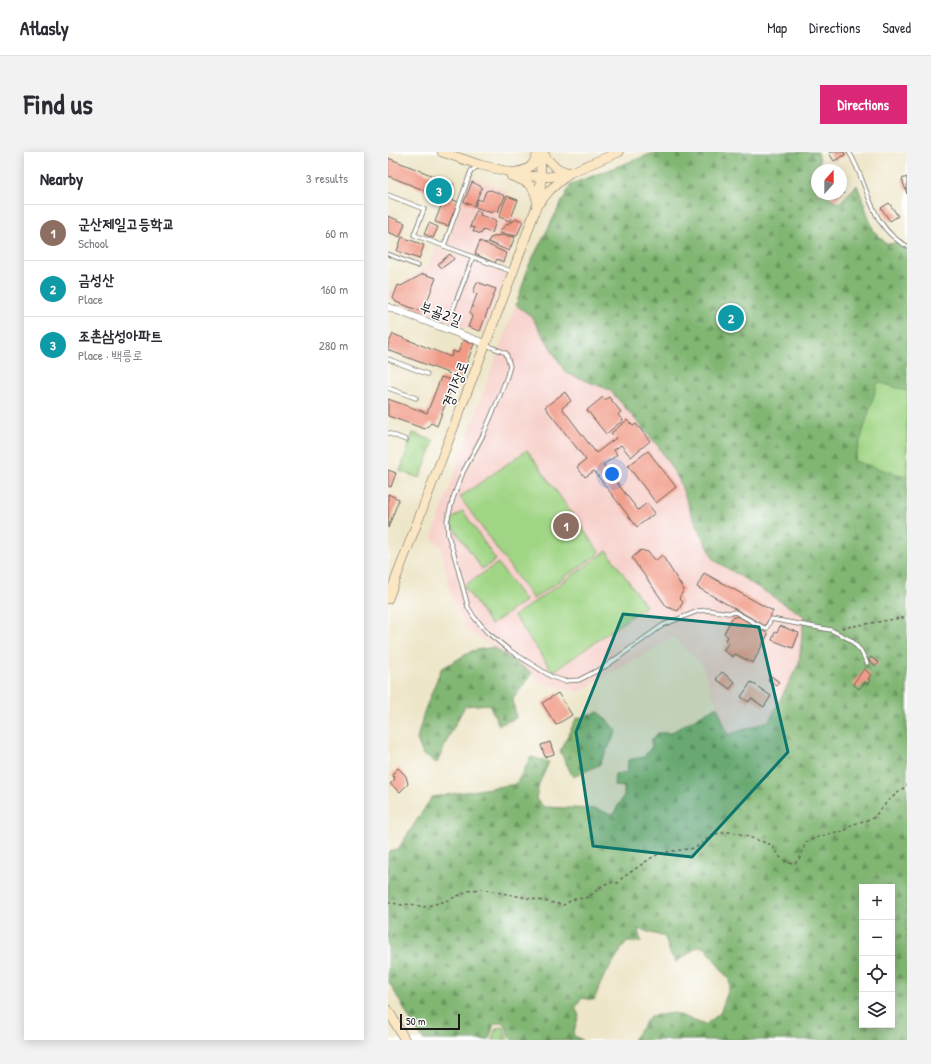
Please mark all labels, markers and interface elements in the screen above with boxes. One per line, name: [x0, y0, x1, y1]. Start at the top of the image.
text: Atlasly: [20, 15, 69, 41]
text: Map: [767, 18, 787, 37]
text: Directions: [809, 18, 860, 37]
text: Saved: [882, 18, 911, 37]
text: Find us: [24, 85, 93, 123]
button: Directions: [820, 85, 907, 124]
north arrow: [811, 164, 847, 200]
text: Nearby: [40, 167, 83, 190]
text: 3 results: [306, 169, 348, 187]
pin: 3: [426, 176, 452, 206]
text: 군산제일고등학교: [78, 213, 175, 234]
text: 1: [51, 224, 55, 242]
text: 60 m: [325, 224, 348, 242]
text: School: [78, 234, 108, 252]
text: 금성산: [78, 269, 114, 290]
text: 2: [50, 280, 56, 298]
text: 160 m: [320, 280, 348, 298]
text: Place: [78, 290, 103, 308]
street label: 부골2길: [417, 295, 465, 331]
pin: 2: [718, 303, 744, 333]
text: 조촌삼성아파트: [78, 325, 163, 346]
text: 3: [50, 336, 56, 354]
text: 280 m: [319, 336, 348, 354]
text: Place · 백릉로: [78, 346, 143, 364]
street label: 경기장로: [437, 358, 473, 410]
your location: [602, 464, 622, 484]
pin: 1: [553, 511, 579, 541]
map controls: [859, 884, 895, 1028]
button: +: [859, 884, 895, 920]
button: −: [859, 920, 895, 956]
button: locate: [859, 956, 895, 992]
button: layers: [859, 992, 895, 1028]
scale bar: [400, 1012, 460, 1031]
text: 50 m: [406, 1014, 426, 1028]

